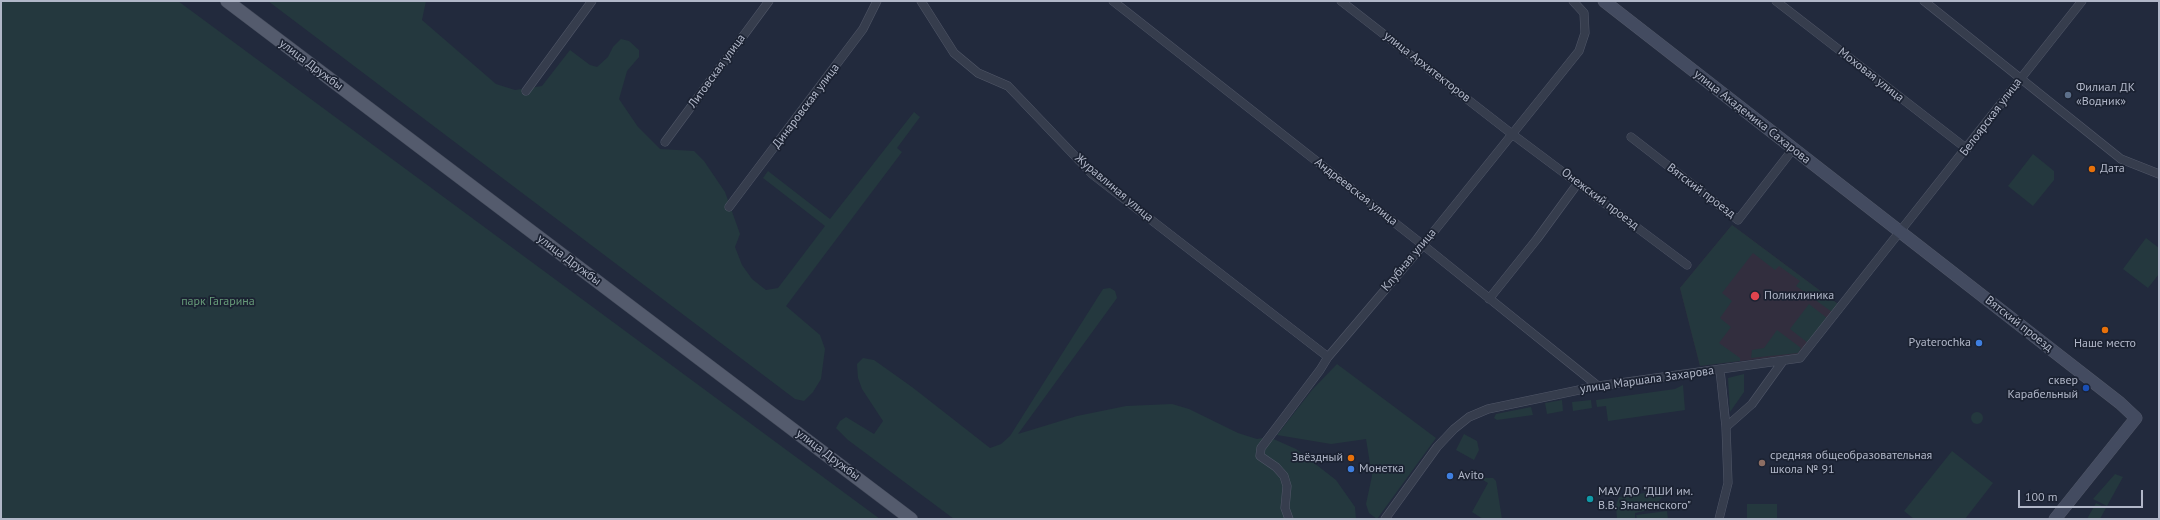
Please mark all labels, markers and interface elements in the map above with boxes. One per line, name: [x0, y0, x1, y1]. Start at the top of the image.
street label: улица Архитекторов: [1381, 29, 1473, 105]
street label: Литовская улица: [685, 31, 749, 111]
street label: улица Дружбы: [276, 36, 346, 94]
street label: Моховая улица: [1835, 45, 1907, 105]
street label: Динаровская улица: [769, 61, 843, 151]
street label: улица Академика Сахарова: [1691, 67, 1813, 167]
street label: Белоярская улица: [1957, 75, 2025, 159]
place label: Филиал ДК «Водник»: [2076, 81, 2135, 109]
marker: Филиал ДК «Водник»: [2063, 90, 2073, 100]
street label: Журавлиная улица: [1072, 151, 1156, 225]
street label: Андреевская улица: [1312, 155, 1400, 229]
street label: Вятский проезд: [1664, 161, 1738, 221]
place label: Дата: [2100, 162, 2125, 176]
marker: Дата: [2087, 164, 2097, 174]
street label: Онежский проезд: [1558, 165, 1642, 233]
street label: Клубная улица: [1379, 226, 1439, 294]
street label: улица Дружбы: [534, 231, 604, 289]
place label: Поликлиника: [1764, 289, 1834, 303]
marker: Поликлиника: [1749, 290, 1761, 302]
street label: Вятский проезд: [1982, 293, 2056, 355]
park label: парк Гагарина: [181, 295, 255, 309]
marker: Наше место: [2100, 325, 2110, 335]
place label: Pyaterochka: [1909, 336, 1971, 350]
place label: Наше место: [2074, 337, 2136, 351]
marker: Pyaterochka: [1974, 338, 1984, 348]
street label: улица Маршала Захарова: [1579, 363, 1715, 397]
place label: сквер Карабельный: [2007, 374, 2078, 402]
marker: сквер Карабельный: [2081, 383, 2091, 393]
street label: улица Дружбы: [793, 426, 863, 484]
place label: средняя общеобразовательная школа № 91: [1770, 449, 1932, 477]
place label: Звёздный: [1292, 451, 1343, 465]
marker: Звёздный: [1346, 453, 1356, 463]
marker: средняя общеобразовательная школа № 91: [1757, 458, 1767, 468]
place label: Монетка: [1359, 462, 1404, 476]
marker: Монетка: [1346, 464, 1356, 474]
place label: Avito: [1458, 469, 1484, 483]
marker: Avito: [1445, 471, 1455, 481]
scale bar: [2020, 482, 2145, 508]
place label: МАУ ДО "ДШИ им. В.В. Знаменского": [1598, 485, 1693, 513]
text: 100 m: [2025, 489, 2058, 504]
marker: МАУ ДО "ДШИ им. В.В. Знаменского": [1585, 494, 1595, 504]

